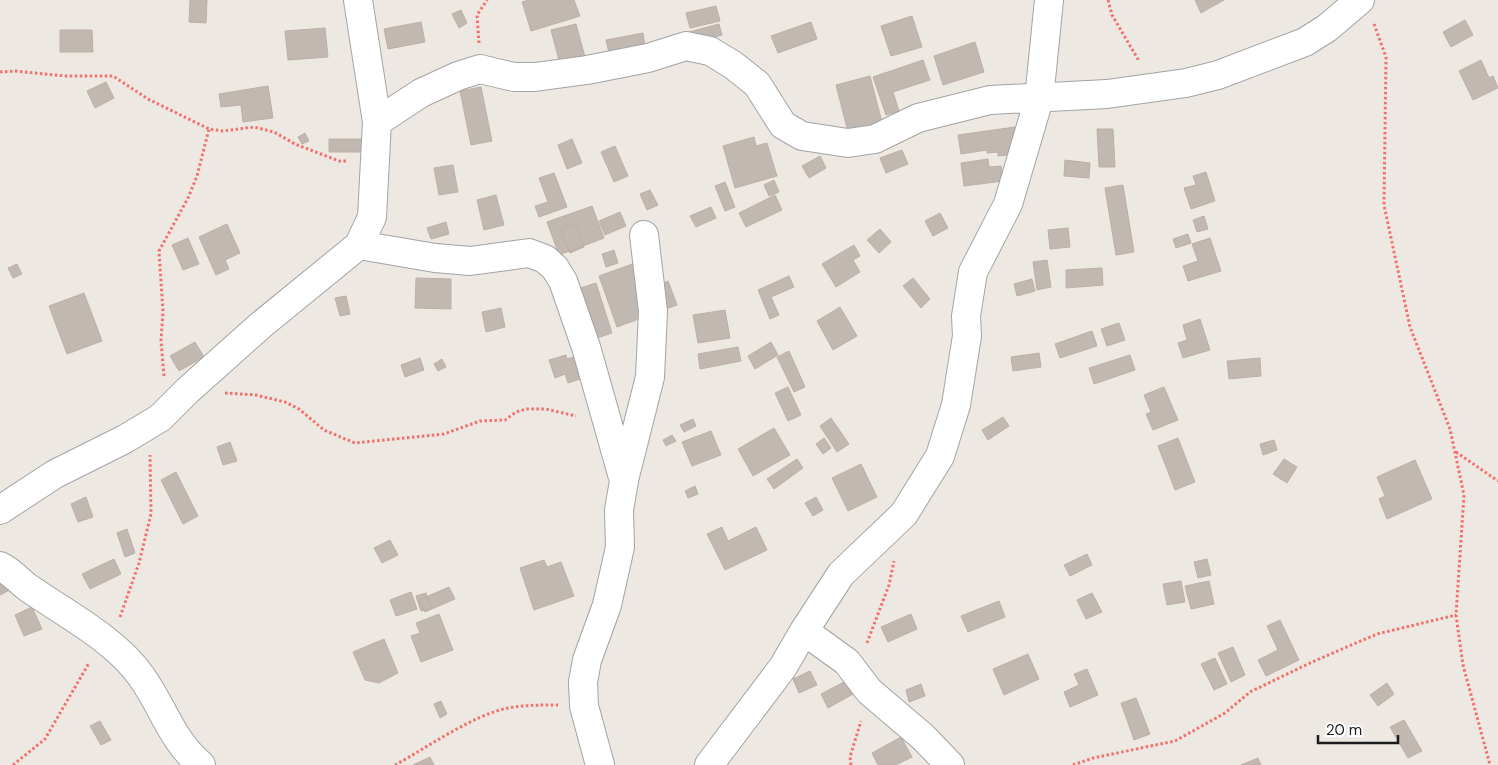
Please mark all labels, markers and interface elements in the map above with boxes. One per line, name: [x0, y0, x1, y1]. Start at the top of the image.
scale bar: [1318, 712, 1398, 744]
text: 20 m: [1326, 720, 1362, 740]

